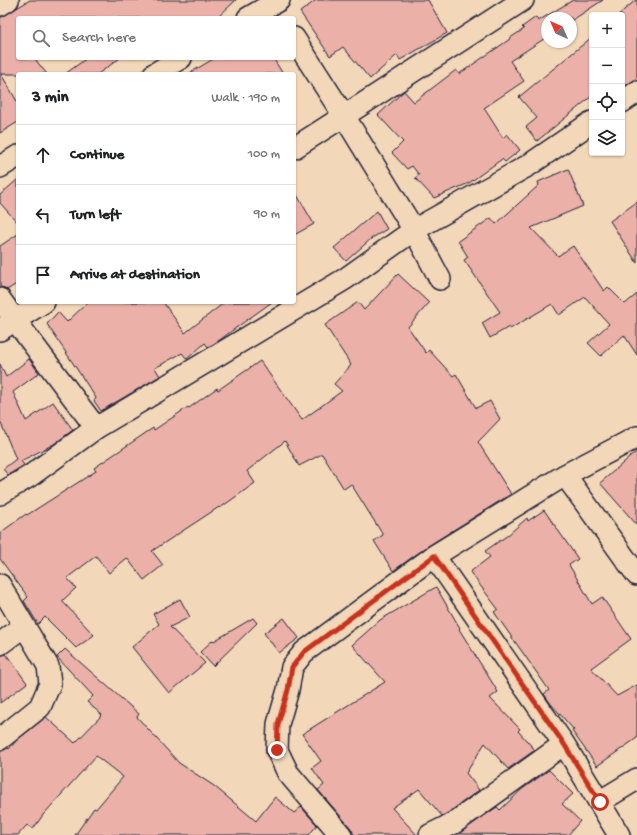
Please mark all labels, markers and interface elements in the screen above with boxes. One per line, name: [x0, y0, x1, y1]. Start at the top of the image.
north arrow: [541, 12, 577, 48]
map controls: [589, 12, 625, 156]
button: +: [589, 12, 625, 48]
search box: [16, 16, 296, 60]
icon: search: [30, 27, 52, 49]
text: Search here: [62, 29, 136, 47]
button: −: [589, 48, 625, 84]
button: locate: [589, 84, 625, 120]
text: 3 min: [32, 88, 69, 108]
text: Walk · 190 m: [211, 91, 280, 106]
button: layers: [589, 120, 625, 156]
icon: ahead: [32, 144, 54, 166]
text: Continue: [70, 146, 124, 164]
text: 100 m: [248, 147, 280, 162]
icon: left: [32, 204, 54, 226]
text: Turn left: [70, 206, 121, 224]
text: 90 m: [254, 207, 280, 222]
icon: arrive: [32, 264, 54, 286]
text: Arrive at destination: [70, 266, 200, 284]
route end: [268, 741, 286, 759]
route start: [591, 793, 609, 811]

